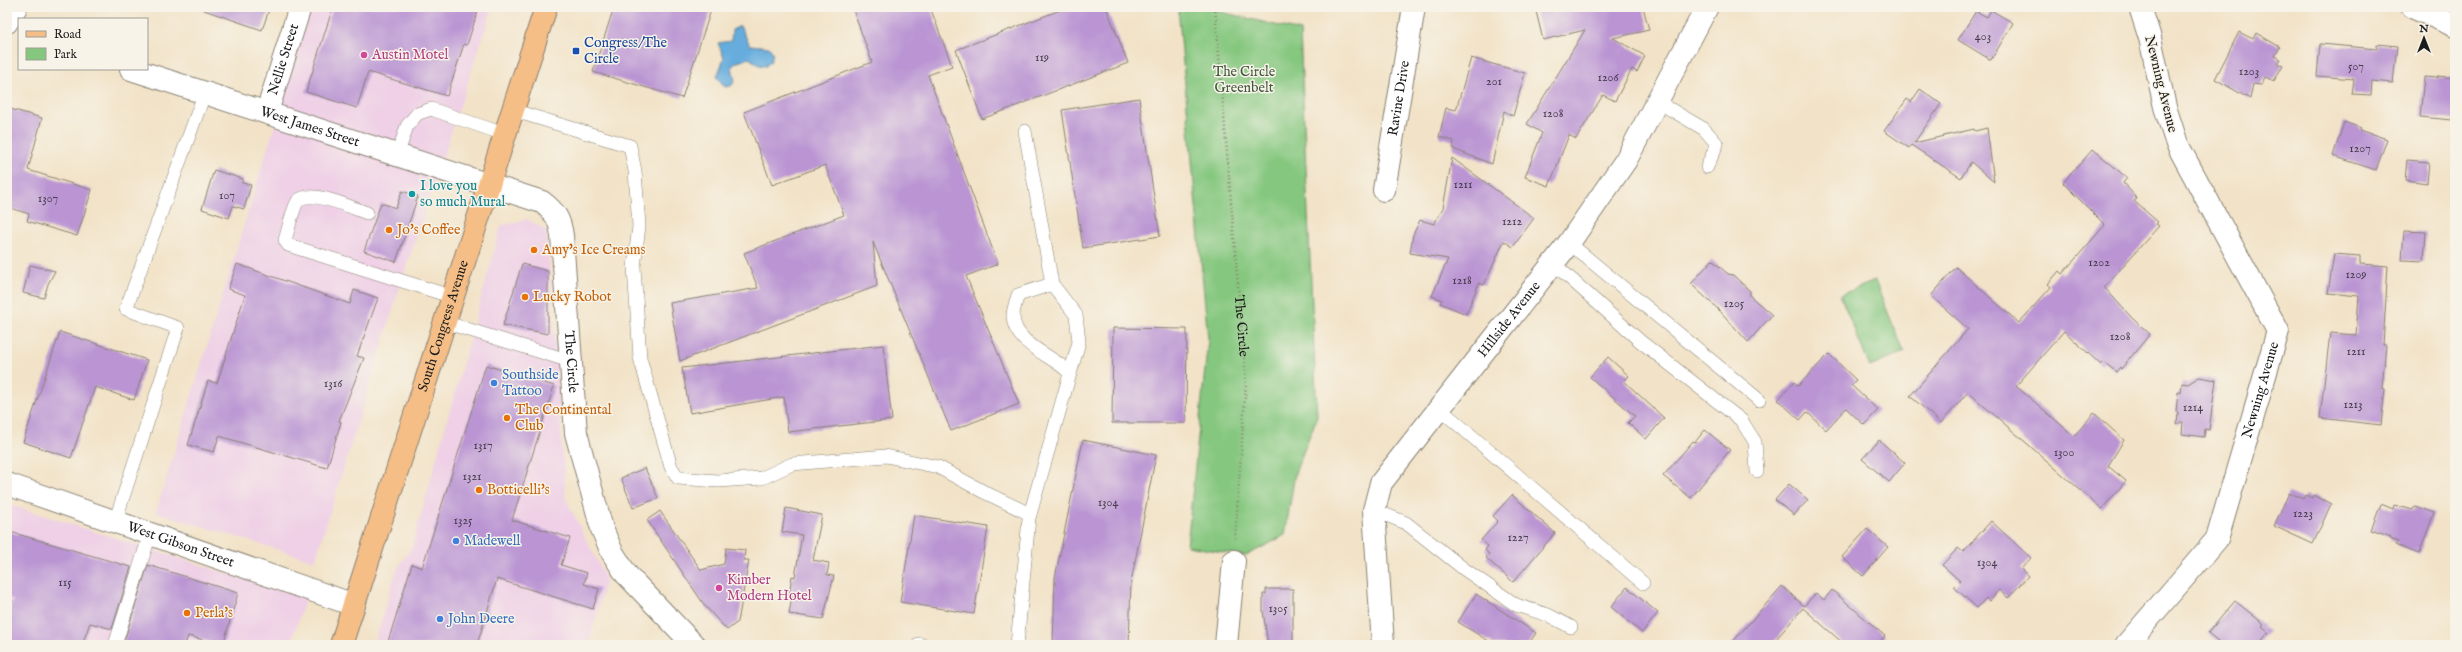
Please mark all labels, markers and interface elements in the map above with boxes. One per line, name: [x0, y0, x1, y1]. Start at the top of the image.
legend: [18, 18, 148, 70]
north arrow: [2404, 18, 2444, 58]
street label: Nellie Street: [264, 21, 303, 97]
text: N: [2418, 22, 2429, 36]
text: Road: [54, 27, 82, 42]
house number: 403: [1975, 29, 1991, 44]
place label: Congress/The Circle: [584, 34, 667, 68]
street label: Newning Avenue: [2140, 34, 2182, 135]
place label: Austin Motel: [371, 46, 449, 64]
marker: Congress/The Circle: [571, 46, 581, 56]
text: Park: [54, 47, 77, 62]
marker: Austin Motel: [359, 50, 369, 60]
house number: 119: [1035, 50, 1049, 65]
street label: Ravine Drive: [1384, 59, 1414, 137]
house number: 507: [2348, 59, 2364, 74]
park label: The Circle Greenbelt: [1213, 63, 1276, 97]
house number: 1203: [2239, 64, 2259, 79]
house number: 1206: [1597, 70, 1619, 85]
house number: 201: [1486, 74, 1502, 89]
street label: West James Street: [258, 102, 362, 151]
house number: 1208: [1543, 106, 1564, 121]
house number: 1207: [2349, 141, 2371, 156]
place label: I love you so much Mural: [420, 177, 505, 211]
house number: 1211: [1453, 177, 1473, 192]
house number: 107: [219, 188, 235, 203]
marker: I love you so much Mural: [407, 189, 417, 199]
house number: 1307: [38, 191, 58, 206]
house number: 1212: [1502, 214, 1522, 229]
place label: Jo's Coffee: [395, 221, 461, 239]
marker: Jo's Coffee: [384, 225, 394, 235]
place label: Amy's Ice Creams: [541, 241, 646, 259]
marker: Amy's Ice Creams: [529, 245, 539, 255]
house number: 1202: [2088, 255, 2110, 270]
street label: South Congress Avenue: [414, 257, 473, 394]
house number: 1209: [2345, 267, 2367, 282]
house number: 1218: [1452, 273, 1472, 288]
street label: Hillside Avenue: [1474, 277, 1545, 361]
place label: Lucky Robot: [533, 288, 612, 306]
marker: Lucky Robot: [520, 292, 530, 302]
street label: The Circle: [1230, 294, 1253, 358]
house number: 1205: [1724, 296, 1745, 311]
house number: 1208: [2110, 329, 2131, 344]
street label: The Circle: [560, 330, 582, 394]
street label: Newning Avenue: [2238, 339, 2284, 440]
house number: 1211: [2346, 344, 2366, 359]
place label: Southside Tattoo: [502, 366, 559, 400]
house number: 1316: [324, 376, 343, 391]
marker: Southside Tattoo: [489, 378, 499, 388]
house number: 1213: [2343, 397, 2363, 412]
house number: 1214: [2183, 400, 2203, 415]
place label: The Continental Club: [515, 401, 612, 435]
marker: The Continental Club: [502, 413, 512, 423]
house number: 1317: [473, 438, 493, 453]
house number: 1300: [2054, 445, 2074, 460]
house number: 1321: [462, 469, 482, 484]
place label: Botticelli's: [487, 481, 550, 499]
marker: Botticelli's: [474, 485, 484, 495]
house number: 1304: [1098, 495, 1118, 510]
house number: 1223: [2293, 506, 2313, 521]
house number: 1325: [454, 513, 473, 528]
street label: West Gibson Street: [125, 518, 237, 572]
house number: 1227: [1507, 530, 1529, 545]
place label: Madewell: [464, 532, 521, 550]
marker: Madewell: [451, 536, 461, 546]
house number: 1304: [1977, 555, 1997, 570]
place label: Kimber Modern Hotel: [727, 571, 812, 605]
house number: 115: [58, 575, 72, 590]
marker: Kimber Modern Hotel: [714, 583, 724, 593]
house number: 1305: [1268, 601, 1288, 616]
place label: Perla's: [195, 604, 233, 622]
marker: Perla's: [182, 608, 192, 618]
place label: John Deere: [446, 610, 515, 628]
marker: John Deere: [435, 614, 445, 624]

